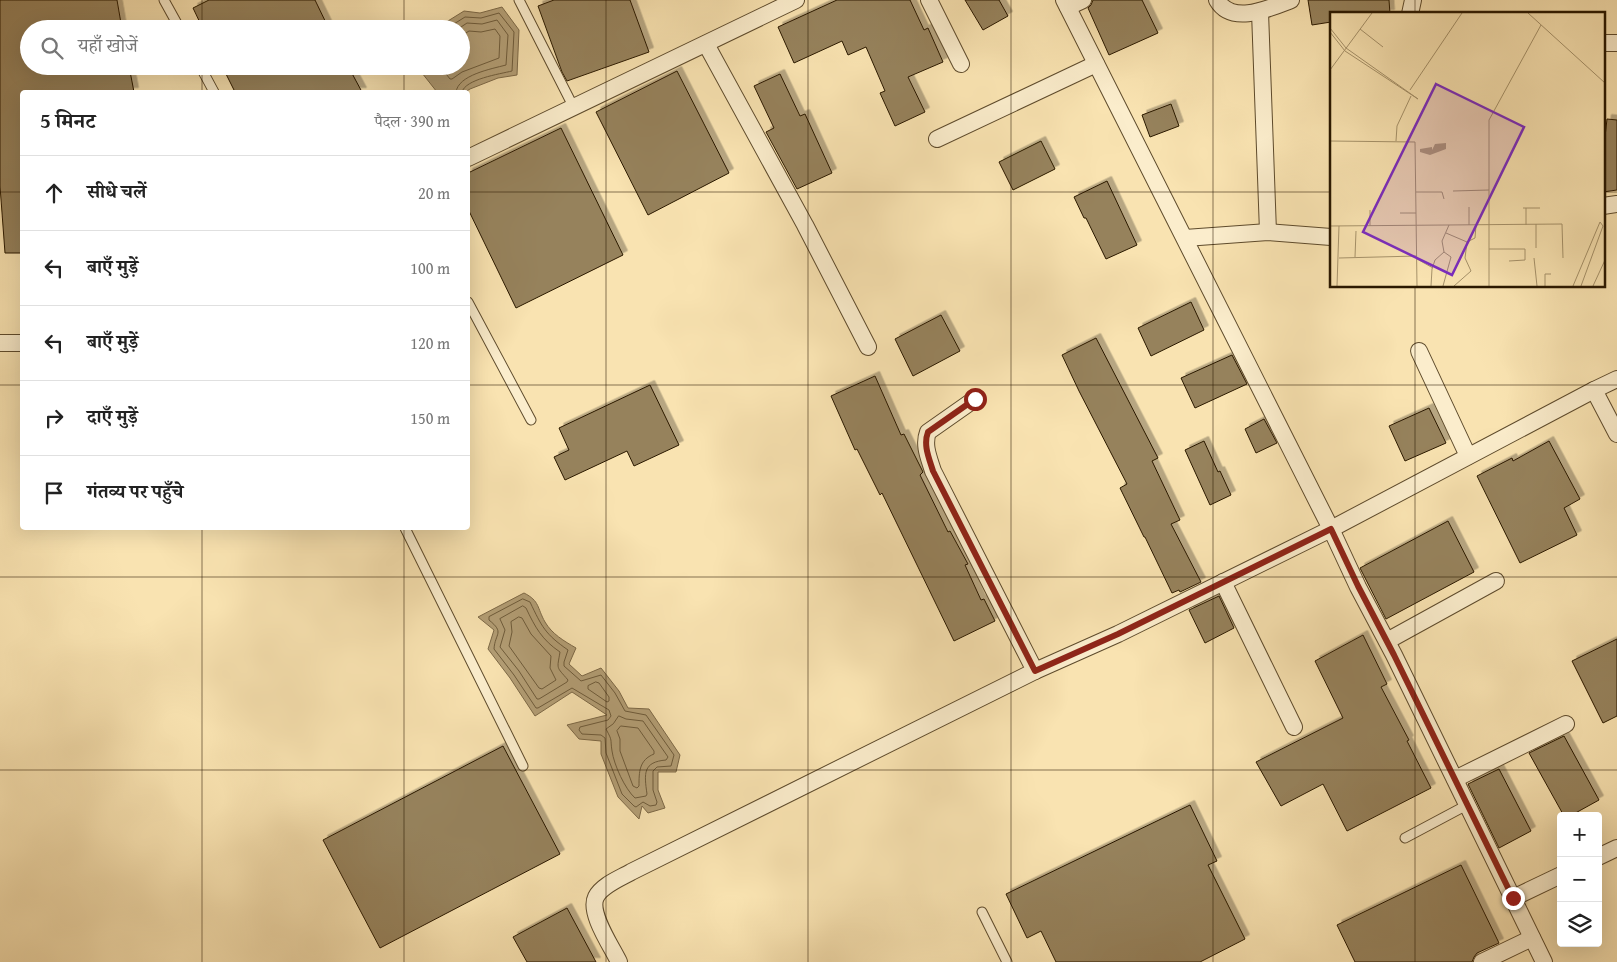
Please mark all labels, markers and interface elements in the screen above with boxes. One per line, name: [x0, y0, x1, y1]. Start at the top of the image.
inset map: [1330, 12, 1604, 288]
search box: [20, 20, 470, 75]
text: यहाँ खोजें: [78, 31, 138, 59]
icon: search: [38, 34, 66, 62]
text: 5 मिनट: [40, 105, 95, 136]
text: पैदल · 390 m: [374, 109, 450, 133]
text: सीधे चलें: [87, 177, 146, 205]
icon: ahead: [40, 179, 68, 207]
text: 20 m: [418, 181, 450, 205]
text: बाएँ मुड़ें: [87, 252, 138, 280]
icon: left: [40, 254, 68, 282]
text: 100 m: [410, 256, 450, 280]
text: बाएँ मुड़ें: [87, 327, 138, 355]
icon: left: [40, 329, 68, 357]
text: 120 m: [410, 331, 450, 355]
route start: [964, 388, 987, 411]
text: दाएँ मुड़ें: [87, 402, 138, 430]
icon: right: [40, 404, 68, 432]
text: 150 m: [410, 406, 450, 430]
text: गंतव्य पर पहुँचे: [87, 477, 183, 505]
icon: arrive: [40, 479, 68, 507]
map controls: [1557, 812, 1602, 947]
button: +: [1557, 812, 1602, 857]
button: −: [1557, 857, 1602, 902]
route end: [1502, 887, 1525, 910]
button: layers: [1557, 902, 1602, 947]

